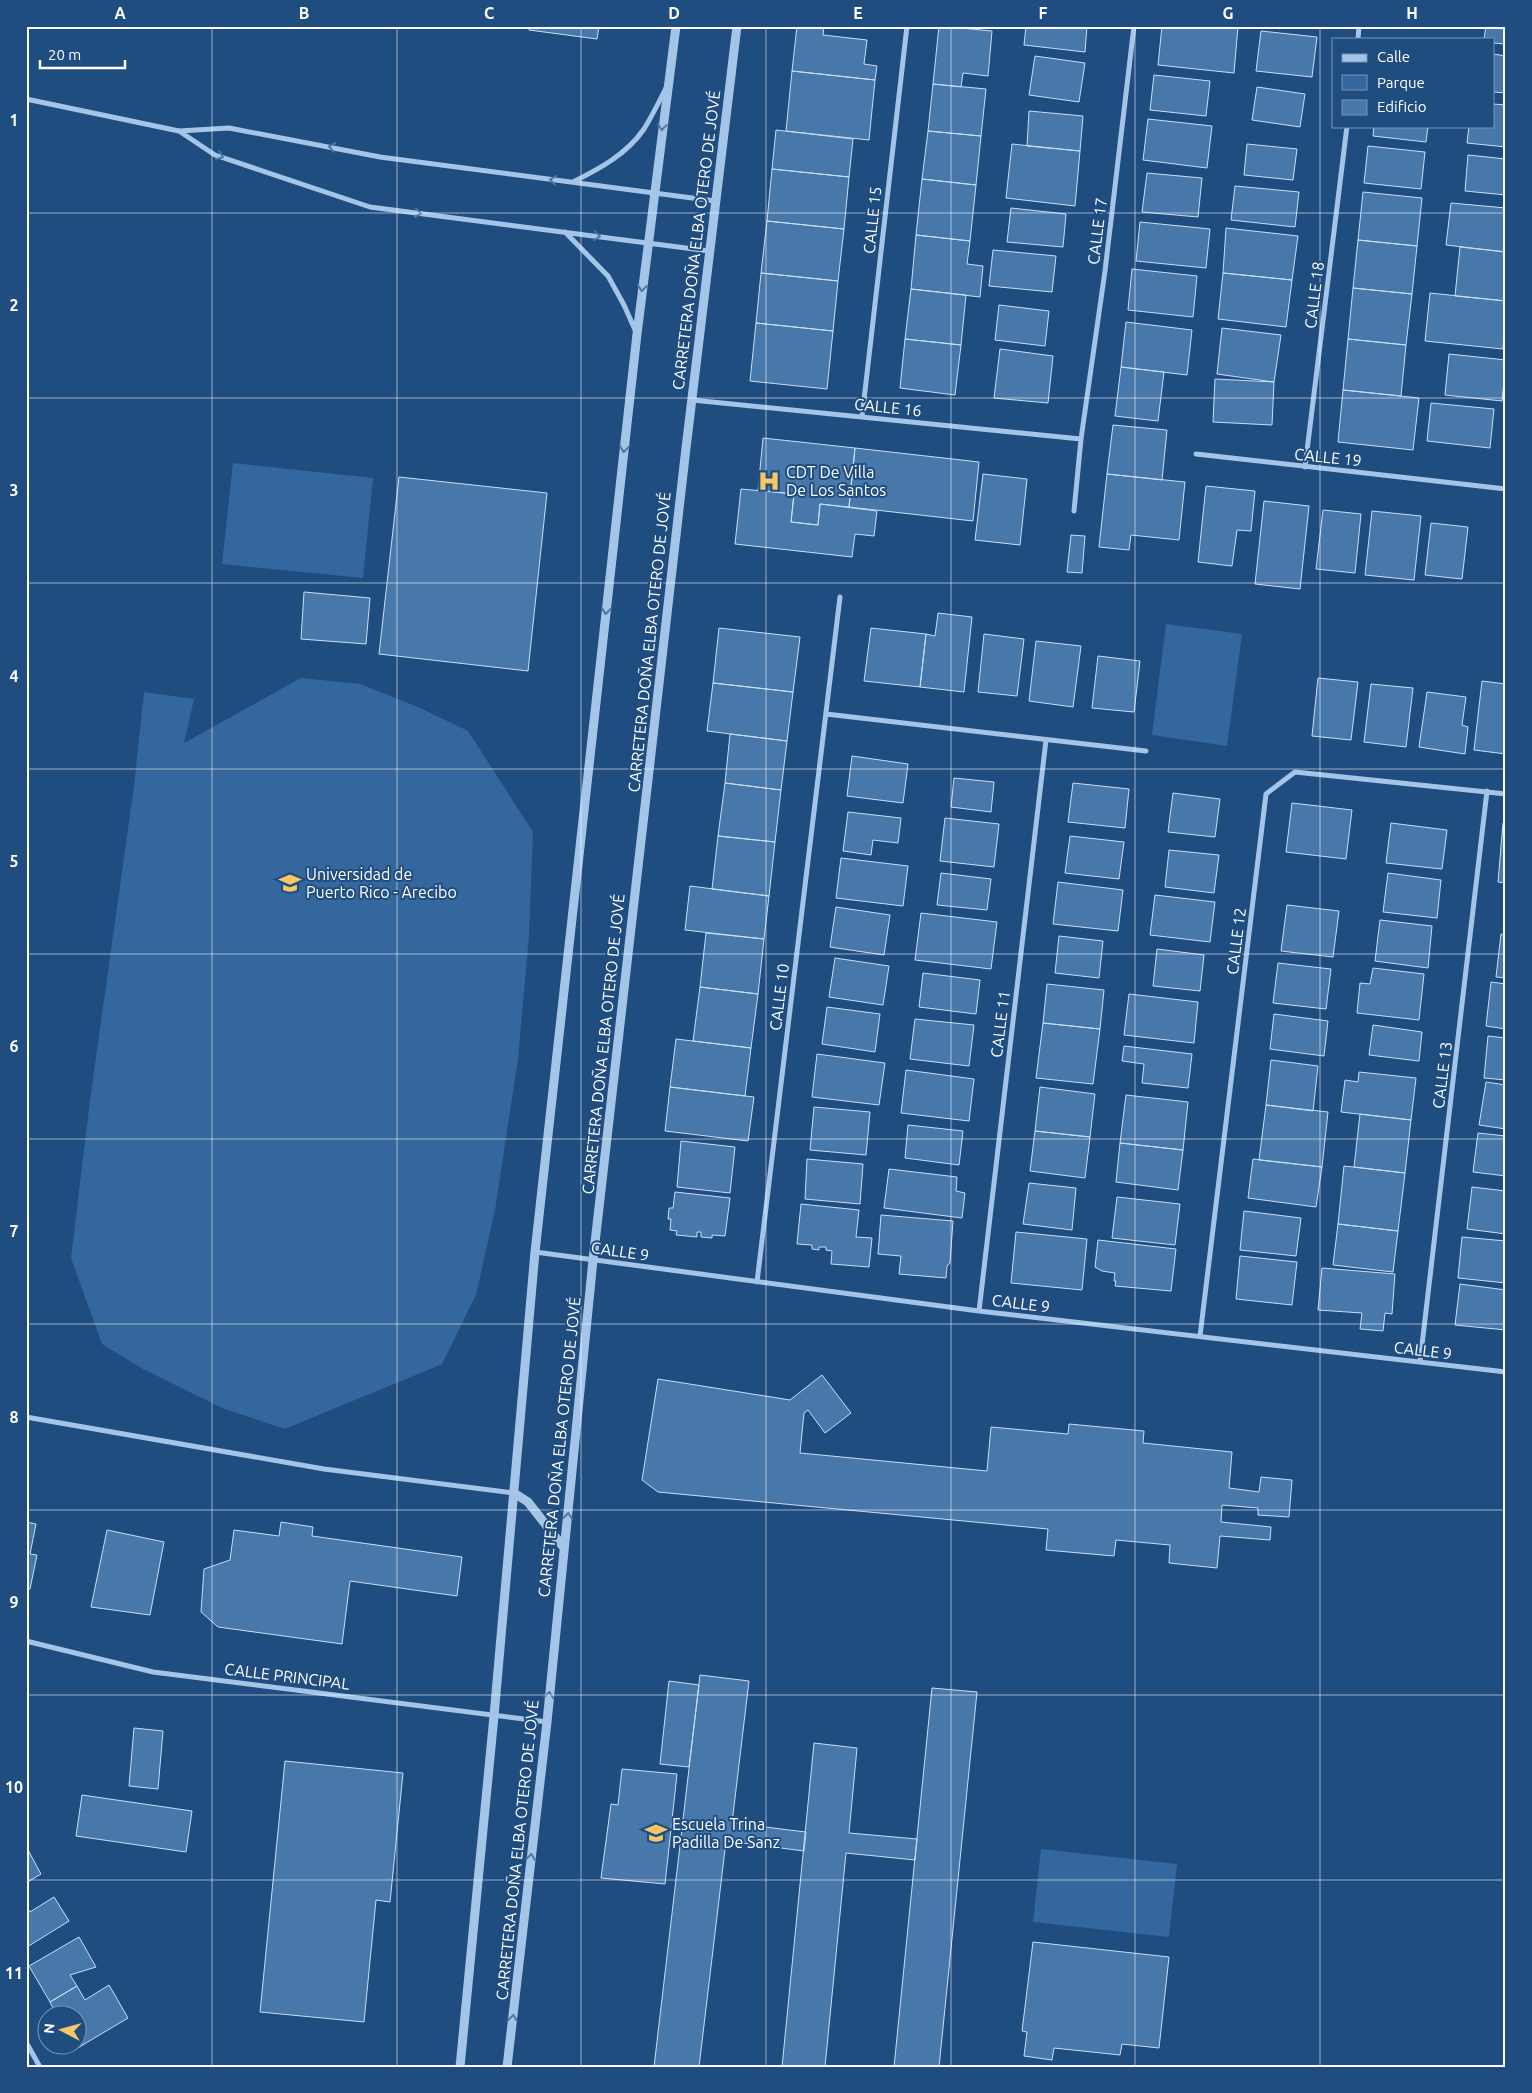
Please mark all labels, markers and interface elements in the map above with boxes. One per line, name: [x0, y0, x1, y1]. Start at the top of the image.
text: A: [114, 4, 126, 22]
text: B: [299, 4, 309, 22]
text: C: [484, 4, 494, 22]
text: D: [668, 4, 680, 22]
text: E: [853, 4, 863, 22]
text: F: [1039, 4, 1048, 22]
text: G: [1222, 4, 1234, 22]
text: H: [1406, 4, 1418, 22]
scale bar: [40, 38, 125, 70]
legend: [1332, 38, 1494, 128]
text: 20 m: [48, 46, 81, 63]
text: Calle: [1377, 48, 1410, 65]
text: Parque: [1377, 74, 1425, 91]
street label: CARRETERA DOÑA ELBA OTERO DE JOVÉ: [667, 89, 723, 391]
text: Edificio: [1377, 98, 1426, 115]
text: 1: [9, 111, 19, 129]
one-way arrow: [657, 123, 668, 131]
one-way arrow: [328, 143, 336, 153]
one-way arrow: [215, 150, 224, 160]
one-way arrow: [549, 175, 558, 185]
street label: CALLE 15: [860, 185, 884, 255]
street label: CALLE 17: [1084, 196, 1110, 266]
one-way arrow: [415, 207, 423, 218]
one-way arrow: [593, 230, 601, 241]
street label: CALLE 18: [1301, 260, 1327, 330]
one-way arrow: [637, 284, 648, 292]
text: 2: [9, 296, 19, 314]
street label: CALLE 16: [853, 395, 923, 419]
street label: CALLE 19: [1293, 445, 1363, 469]
one-way arrow: [619, 446, 630, 454]
place label: CDT De Villa De Los Santos: [786, 463, 886, 499]
hospital icon: CDT De Villa De Los Santos: [756, 468, 782, 494]
text: 3: [9, 481, 19, 499]
street label: CARRETERA DOÑA ELBA OTERO DE JOVÉ: [622, 491, 674, 793]
one-way arrow: [601, 607, 612, 615]
text: 4: [9, 667, 19, 685]
text: 5: [9, 852, 19, 870]
place label: Universidad de Puerto Rico - Arecibo: [306, 865, 457, 901]
school or university icon: Universidad de Puerto Rico - Arecibo: [277, 870, 303, 896]
street label: CARRETERA DOÑA ELBA OTERO DE JOVÉ: [576, 893, 628, 1195]
street label: CALLE 12: [1223, 906, 1249, 976]
street label: CALLE 10: [766, 962, 792, 1032]
street label: CALLE 11: [987, 989, 1013, 1059]
text: 6: [9, 1037, 19, 1055]
street label: CALLE 13: [1429, 1040, 1455, 1110]
text: 7: [9, 1222, 19, 1240]
street label: CALLE 9: [590, 1238, 650, 1264]
street label: CALLE 9: [991, 1291, 1051, 1315]
street label: CARRETERA DOÑA ELBA OTERO DE JOVÉ: [532, 1296, 584, 1598]
street label: CALLE 9: [1393, 1338, 1453, 1362]
text: 8: [9, 1408, 19, 1426]
one-way arrow: [562, 1512, 573, 1520]
text: 9: [9, 1593, 19, 1611]
street label: CALLE PRINCIPAL: [223, 1659, 351, 1693]
one-way arrow: [543, 1691, 554, 1699]
street label: CARRETERA DOÑA ELBA OTERO DE JOVÉ: [490, 1699, 542, 2001]
text: 10: [5, 1778, 23, 1796]
place label: Escuela Trina Padilla De Sanz: [672, 1815, 780, 1851]
school or university icon: Escuela Trina Padilla De Sanz: [643, 1820, 669, 1846]
one-way arrow: [525, 1853, 536, 1861]
text: 11: [5, 1964, 23, 1982]
north arrow: [38, 2006, 88, 2056]
one-way arrow: [507, 2014, 518, 2022]
text: N: [41, 2023, 58, 2035]

